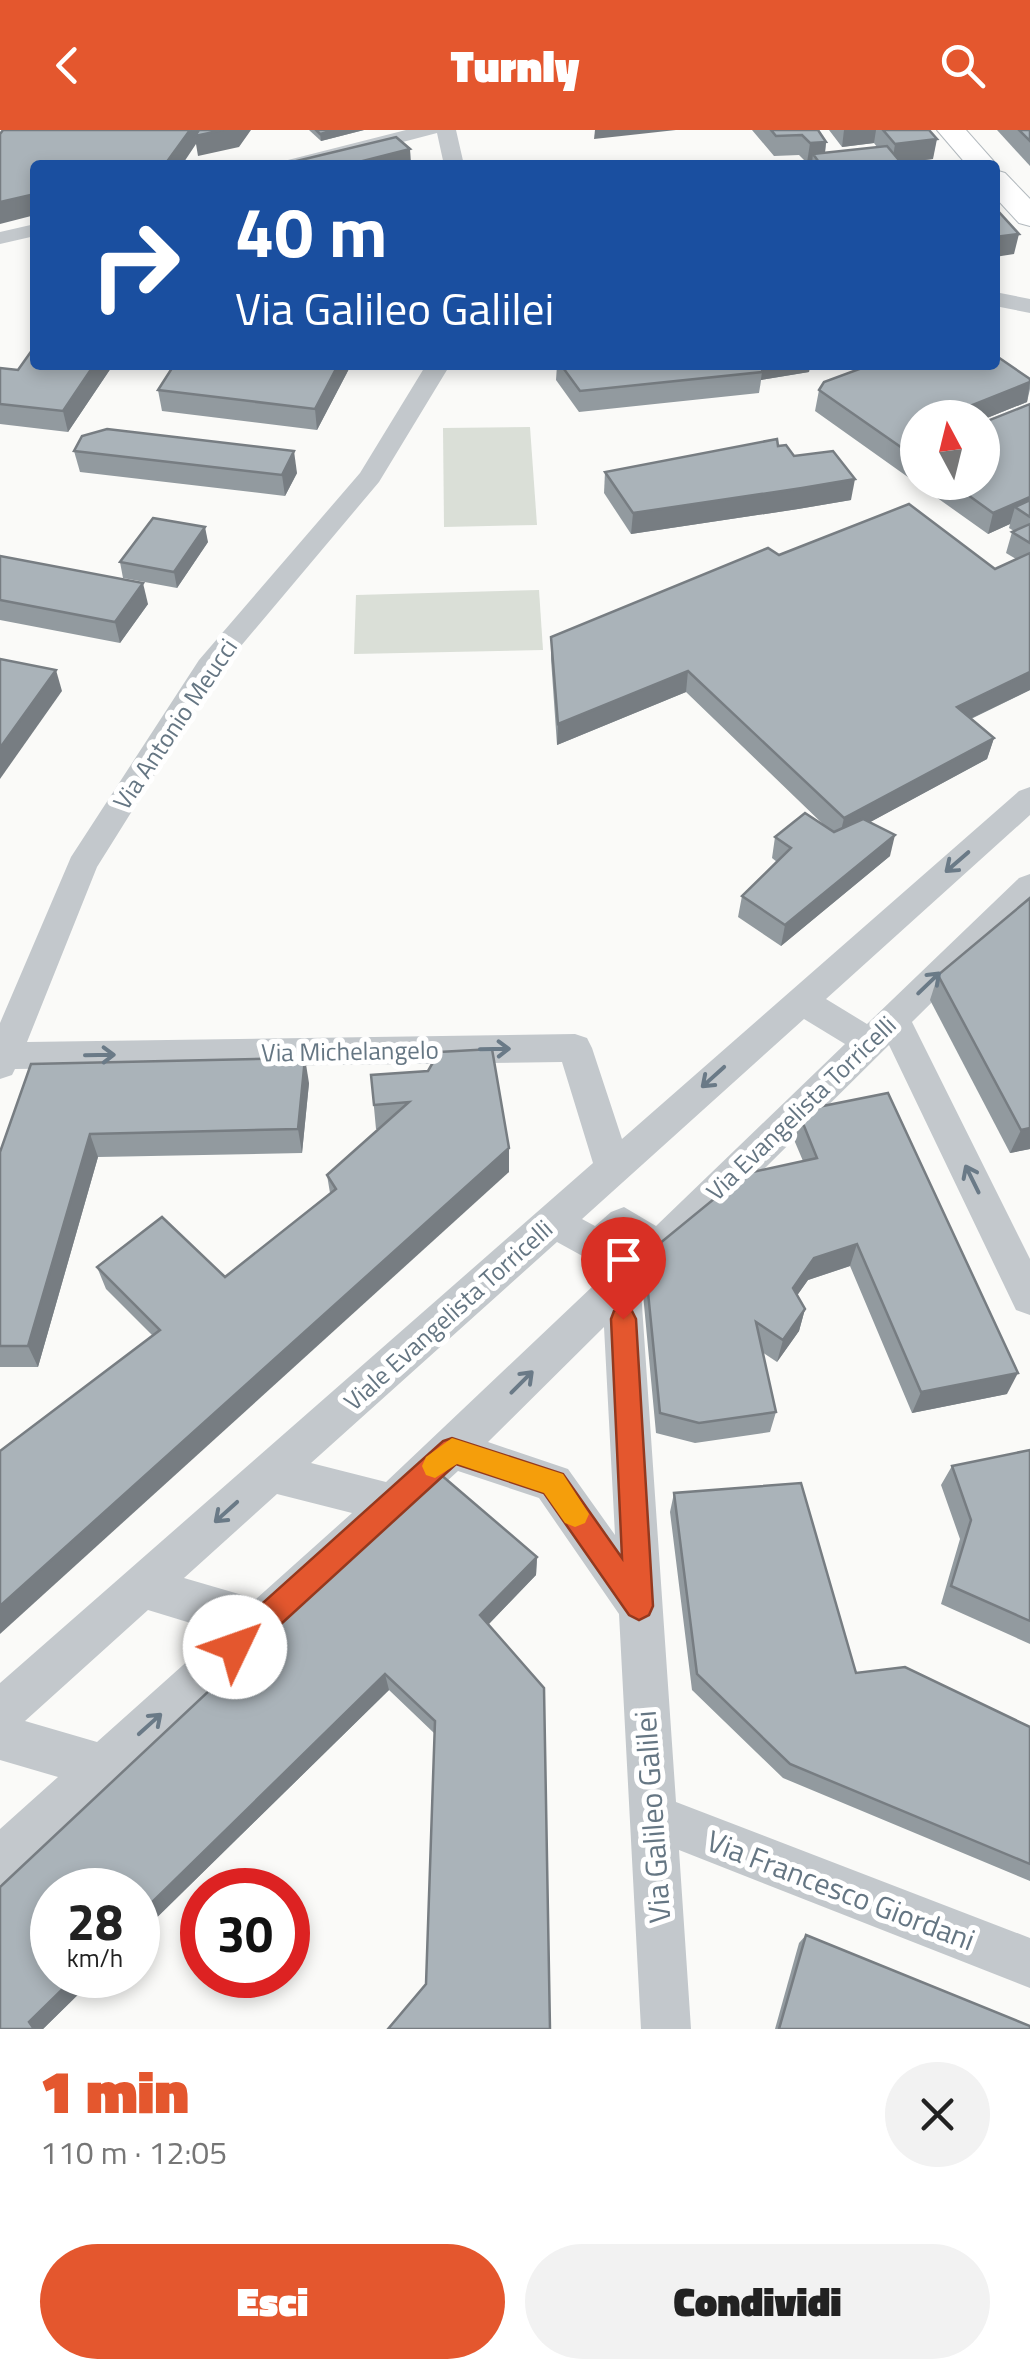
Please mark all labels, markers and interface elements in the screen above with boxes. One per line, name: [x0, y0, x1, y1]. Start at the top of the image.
text: Turnly: [451, 31, 579, 99]
icon: back: [40, 38, 95, 93]
icon: search: [935, 38, 990, 93]
text: 40 m: [235, 178, 388, 284]
icon: right: [70, 200, 200, 330]
text: Via Galileo Galilei: [235, 274, 554, 342]
north arrow: [900, 400, 1000, 500]
map controls: [900, 400, 1000, 500]
street label: Via Antonio Meucci: [103, 631, 247, 817]
one-way arrow: [945, 850, 970, 873]
one-way arrow: [917, 971, 941, 995]
street label: Via Evangelista Torricelli: [697, 1007, 905, 1209]
street label: Via Michelangelo: [261, 1030, 439, 1072]
one-way arrow: [479, 1039, 511, 1058]
one-way arrow: [84, 1046, 116, 1064]
one-way arrow: [701, 1066, 726, 1089]
one-way arrow: [962, 1164, 981, 1194]
street label: Viale Evangelista Torricelli: [335, 1210, 561, 1420]
pin: [581, 1217, 666, 1320]
icon: arrive: [596, 1232, 651, 1287]
one-way arrow: [509, 1370, 533, 1394]
one-way arrow: [214, 1500, 239, 1523]
position arrow: [183, 1595, 287, 1699]
street label: Via Galileo Galilei: [622, 1709, 682, 1925]
one-way arrow: [137, 1713, 162, 1736]
street label: Via Francesco Giordani: [700, 1818, 982, 1962]
speed limit sign: 30: [180, 1868, 310, 1998]
text: 28: [67, 1883, 123, 1959]
text: km/h: [67, 1939, 123, 1977]
text: 1 min: [40, 2045, 189, 2136]
button: close: [885, 2062, 990, 2167]
text: 110 m · 12:05: [40, 2128, 227, 2176]
button: Esci: [40, 2244, 505, 2359]
button: Condividi: [525, 2244, 990, 2359]

